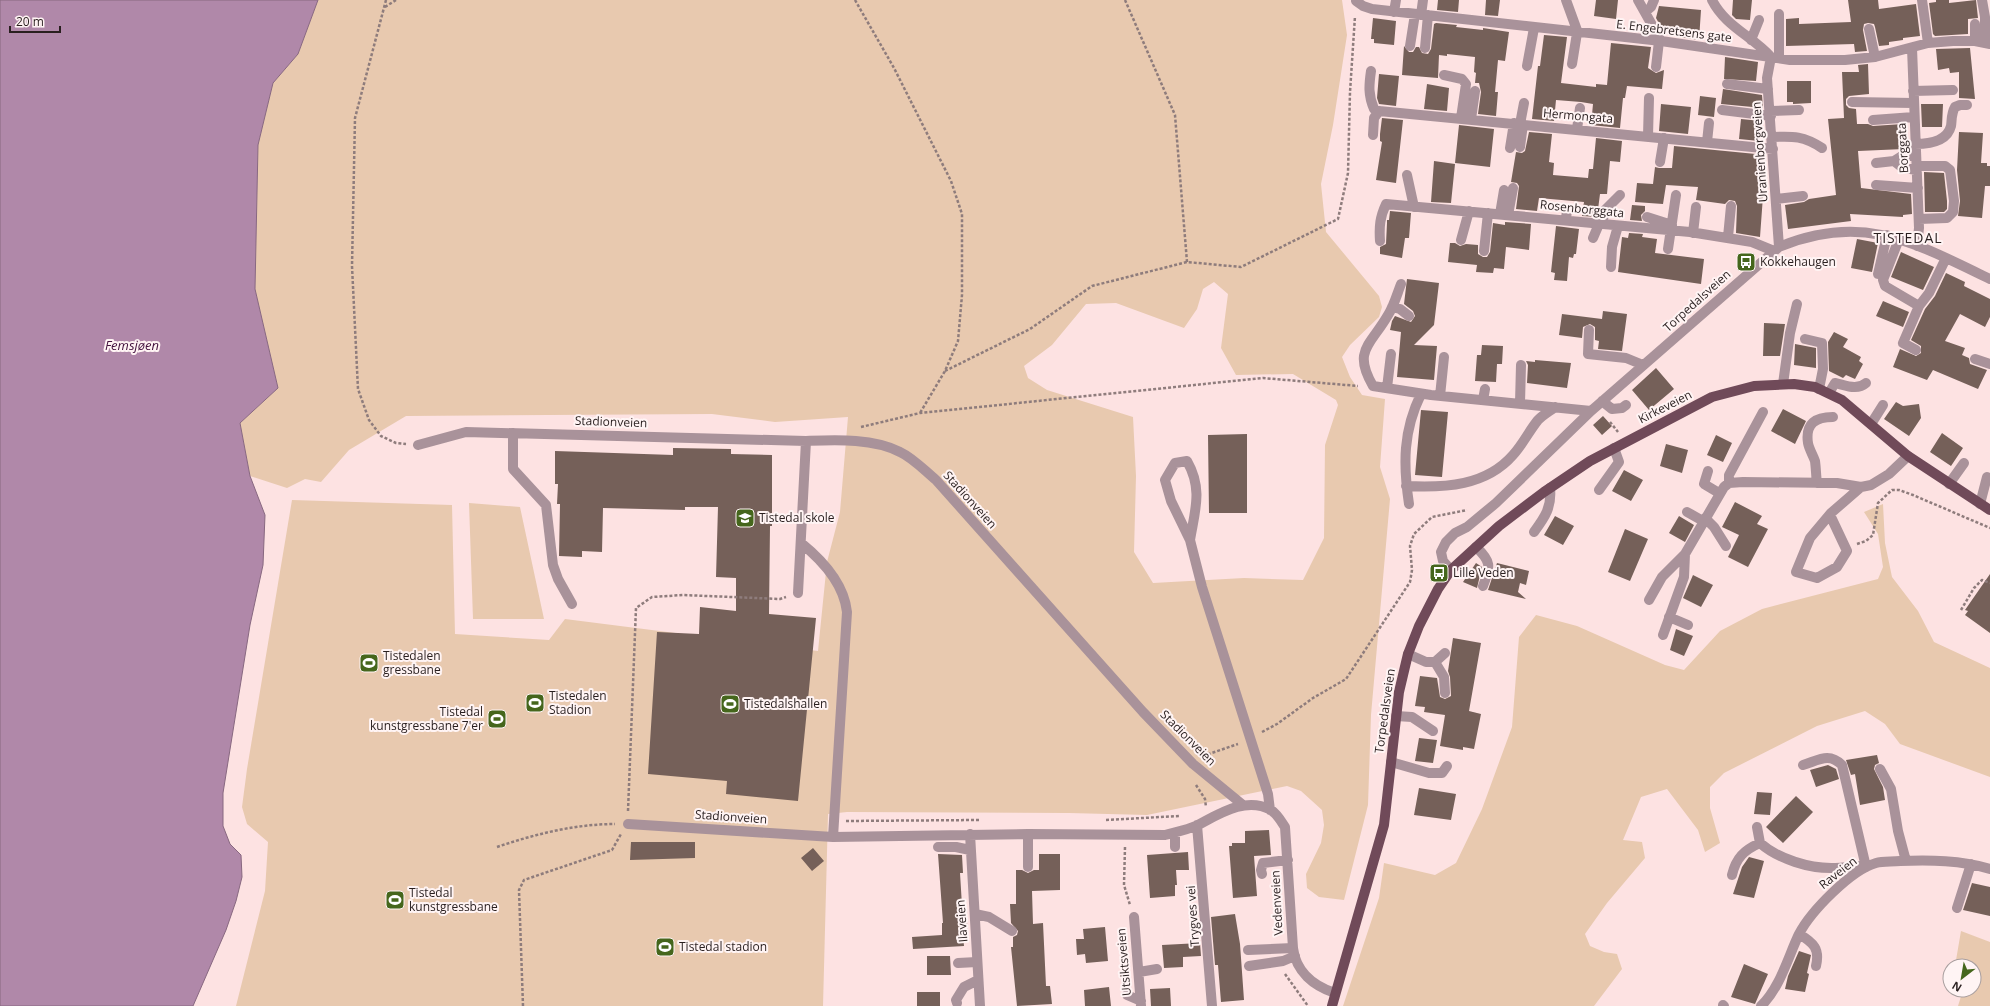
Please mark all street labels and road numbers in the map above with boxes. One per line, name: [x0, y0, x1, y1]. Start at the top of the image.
street label: E. Engebretsens gate: [1615, 15, 1733, 46]
street label: Uranienborgveien: [1748, 101, 1771, 203]
street label: Hermongata: [1542, 104, 1614, 127]
street label: Borggata: [1893, 122, 1912, 174]
street label: Rosenborggata: [1539, 196, 1625, 221]
street label: Torpedalsveien: [1659, 266, 1734, 336]
street label: Kirkeveien: [1635, 386, 1695, 427]
street label: Stadionveien: [575, 412, 647, 431]
street label: Stadionveien: [940, 467, 1001, 532]
street label: Torpedalsveien: [1370, 667, 1399, 754]
street label: Stadionveien: [1157, 706, 1220, 769]
street label: Stadionveien: [694, 805, 768, 828]
street label: Raveien: [1815, 852, 1860, 893]
street label: Vedenveien: [1266, 870, 1287, 936]
street label: Trygves vei: [1182, 885, 1203, 947]
street label: Ilaveien: [952, 899, 971, 943]
street label: Utsiktsveien: [1112, 927, 1135, 997]

